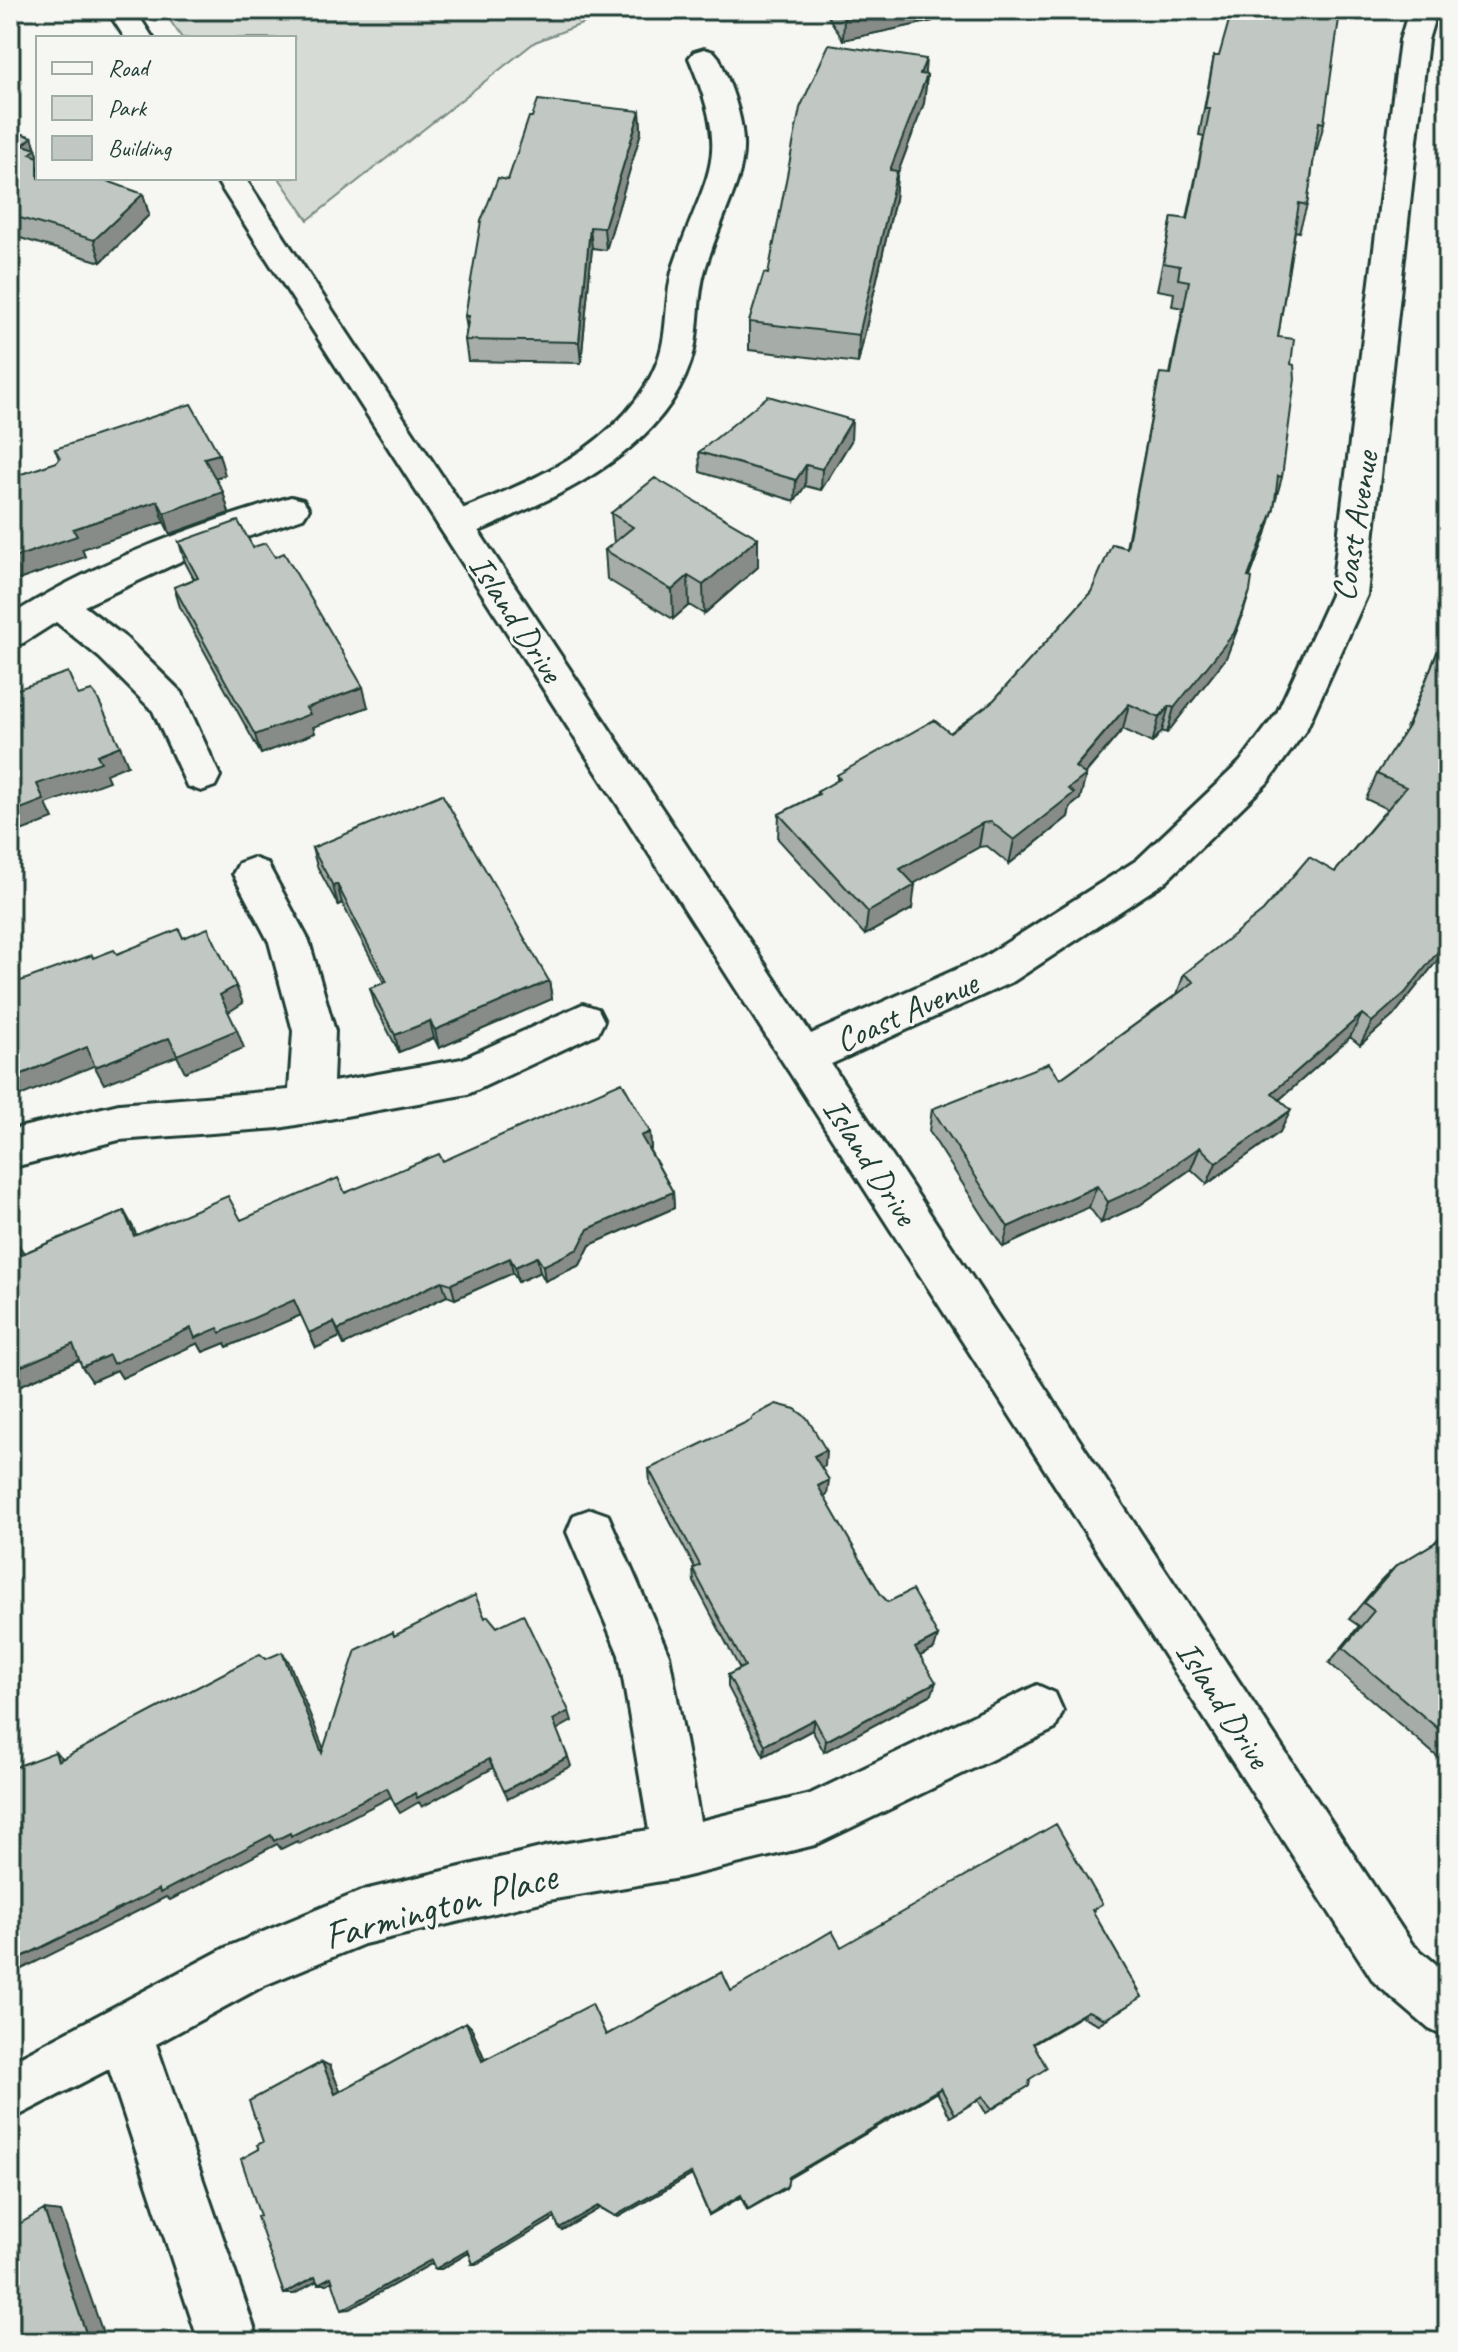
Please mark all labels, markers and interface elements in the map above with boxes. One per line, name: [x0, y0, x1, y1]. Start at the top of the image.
legend: [36, 36, 296, 180]
text: Road: [108, 53, 152, 83]
text: Park: [108, 93, 148, 123]
text: Building: [108, 133, 173, 163]
street label: Coast Avenue: [1321, 446, 1388, 604]
street label: Island Drive: [460, 547, 575, 692]
street label: Coast Avenue: [829, 960, 986, 1062]
street label: Island Drive: [814, 1090, 929, 1235]
street label: Island Drive: [1167, 1633, 1282, 1778]
street label: Farmington Place: [319, 1850, 565, 1961]

